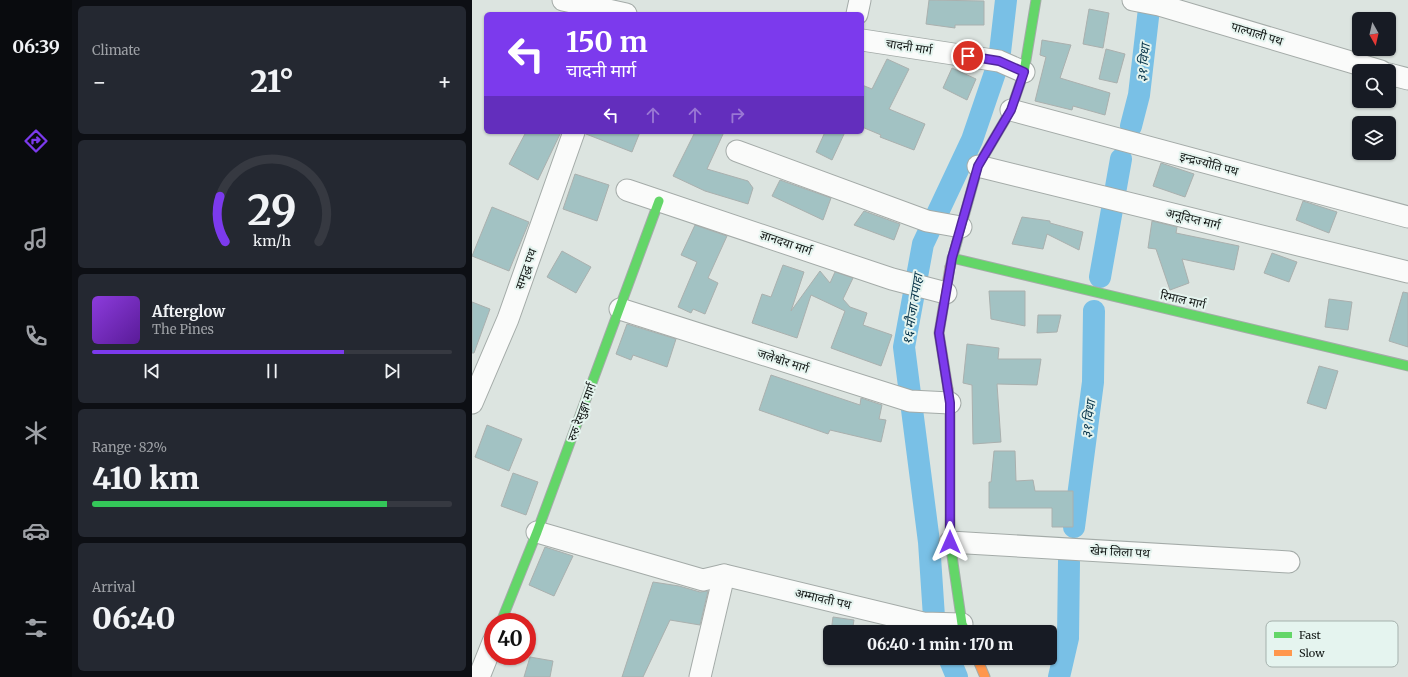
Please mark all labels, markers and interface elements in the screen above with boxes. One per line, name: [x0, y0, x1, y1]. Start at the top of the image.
north arrow: [1352, 12, 1396, 56]
map controls: [1352, 12, 1396, 160]
street label: पाल्पाली पथ: [1229, 19, 1285, 49]
text: 150 m: [566, 24, 648, 60]
icon: left: [500, 28, 552, 80]
text: 06:39: [12, 35, 60, 58]
street label: चादनी मार्ग: [885, 35, 934, 58]
pin: [951, 39, 985, 73]
water label: ३१ विधा: [1133, 40, 1154, 83]
text: Climate: [92, 42, 140, 59]
icon: arrive: [957, 45, 979, 67]
text: चादनी मार्ग: [566, 59, 636, 82]
text: 21°: [250, 62, 294, 100]
button: search: [1352, 64, 1396, 108]
text: −: [92, 68, 107, 96]
text: +: [437, 68, 452, 96]
icon: left: [600, 104, 622, 126]
icon: ahead: [642, 104, 664, 126]
icon: ahead: [684, 104, 706, 126]
icon: right: [726, 104, 748, 126]
button: layers: [1352, 116, 1396, 160]
icon: directions: [22, 127, 50, 155]
street label: इन्द्रज्योति पथ: [1178, 148, 1240, 179]
text: 29: [247, 184, 297, 236]
street label: अनूदिप्त मार्ग: [1164, 204, 1223, 234]
icon: music: [22, 225, 50, 253]
street label: ज्ञानदया मार्ग: [758, 227, 815, 259]
text: km/h: [253, 232, 291, 250]
street label: समृद्ध पथ: [512, 246, 540, 291]
water label: १६ मौजा तपाहा: [898, 270, 927, 346]
street label: रिमाल मार्ग: [1159, 287, 1208, 312]
text: Afterglow: [152, 302, 225, 321]
text: The Pines: [152, 321, 214, 338]
icon: phone: [22, 322, 50, 350]
street label: जलेश्वोर मार्ग: [756, 345, 812, 376]
icon: previous: [141, 360, 163, 382]
icon: pause: [261, 360, 283, 382]
icon: next: [381, 360, 403, 382]
street label: रुरु रेसुङ्गा मार्ग: [564, 380, 600, 443]
water label: ३१ विधा: [1078, 396, 1100, 439]
icon: climate: [22, 419, 50, 447]
text: Range · 82%: [92, 439, 167, 456]
text: 410 km: [92, 459, 199, 497]
icon: car: [22, 517, 50, 545]
position arrow: [929, 521, 971, 563]
street label: खेम लिला पथ: [1090, 542, 1151, 561]
text: Arrival: [92, 579, 135, 596]
street label: अम्मावती पथ: [794, 585, 853, 612]
text: 06:40: [92, 599, 176, 637]
speed limit sign: 40: [484, 613, 536, 665]
icon: filters: [22, 614, 50, 642]
legend: [1266, 621, 1398, 667]
text: Fast: [1299, 628, 1322, 642]
text: 06:40 · 1 min · 170 m: [867, 635, 1013, 654]
text: Slow: [1299, 646, 1325, 660]

